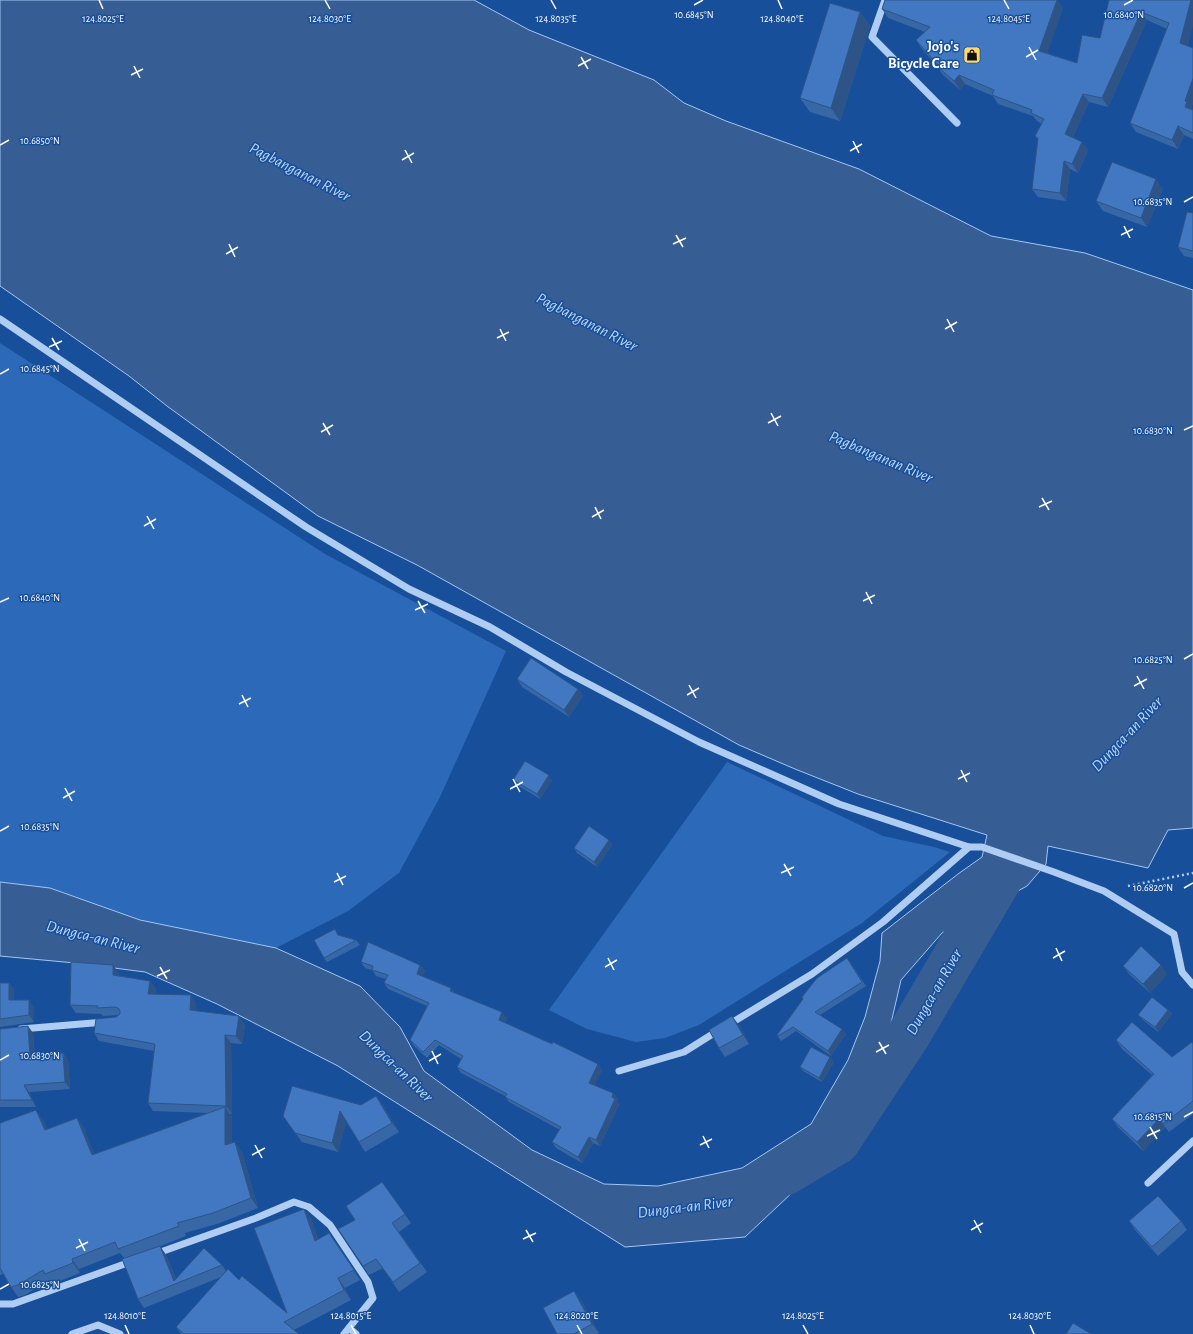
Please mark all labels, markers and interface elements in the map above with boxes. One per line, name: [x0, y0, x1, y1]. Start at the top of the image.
text: 10.6845°N: [674, 10, 714, 20]
text: 10.6840°N: [1104, 10, 1144, 20]
text: 124.8025°E: [82, 14, 124, 24]
text: 124.8030°E: [309, 14, 351, 24]
text: 124.8035°E: [535, 14, 577, 24]
text: 124.8040°E: [761, 14, 804, 24]
text: 124.8045°E: [988, 14, 1030, 24]
place label: Jojo's Bicycle Care: [888, 39, 959, 71]
shop icon: Jojo's Bicycle Care: [962, 45, 982, 65]
text: 10.6850°N: [20, 136, 60, 146]
water label: Pagbanganan River: [247, 140, 354, 205]
text: 10.6835°N: [1134, 197, 1172, 207]
water label: Pagbanganan River: [534, 290, 641, 355]
text: 10.6845°N: [20, 364, 60, 374]
text: 10.6830°N: [1133, 426, 1173, 436]
water label: Pagbanganan River: [827, 428, 936, 486]
text: 10.6840°N: [20, 593, 60, 603]
text: 10.6825°N: [1134, 655, 1172, 665]
water label: Dungca-an River: [1089, 693, 1166, 774]
text: 10.6835°N: [21, 822, 59, 832]
text: 10.6820°N: [1133, 883, 1173, 893]
water label: Dungca-an River: [45, 918, 142, 957]
water label: Dungca-an River: [903, 946, 965, 1037]
water label: Dungca-an River: [356, 1027, 437, 1106]
text: 10.6830°N: [20, 1051, 60, 1061]
text: 10.6815°N: [1134, 1112, 1172, 1122]
water label: Dungca-an River: [637, 1193, 734, 1221]
text: 10.6825°N: [21, 1280, 59, 1290]
text: 124.8010°E: [104, 1311, 146, 1321]
text: 124.8015°E: [331, 1311, 371, 1321]
text: 124.8020°E: [556, 1311, 599, 1321]
text: 124.8025°E: [782, 1311, 824, 1321]
text: 124.8030°E: [1009, 1311, 1051, 1321]

